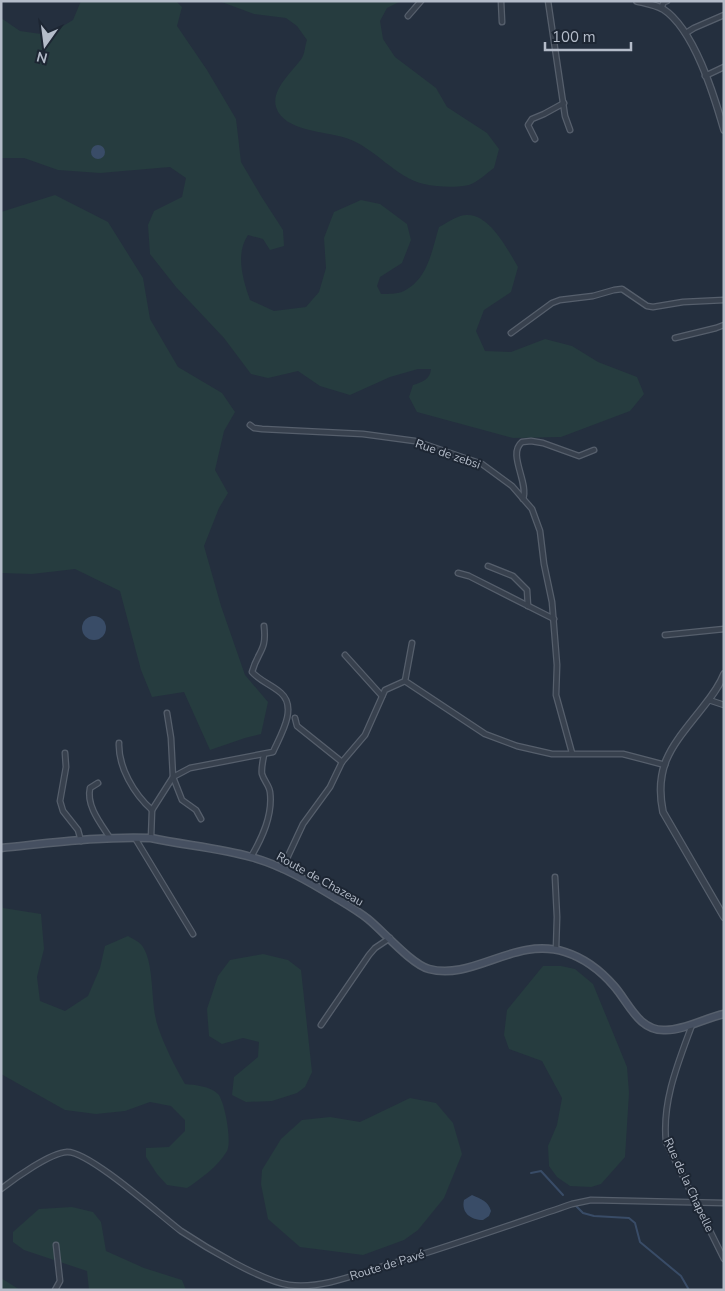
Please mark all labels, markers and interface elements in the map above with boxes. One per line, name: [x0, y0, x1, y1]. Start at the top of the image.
north arrow: [20, 20, 70, 70]
scale bar: [545, 20, 631, 52]
text: 100 m: [552, 27, 596, 47]
text: N: [35, 47, 49, 68]
street label: Rue de zebsi: [413, 435, 483, 473]
street label: Route de Chazeau: [273, 848, 367, 910]
street label: Rue de la Chapelle: [660, 1136, 718, 1234]
street label: Route de Pavé: [348, 1246, 426, 1284]

